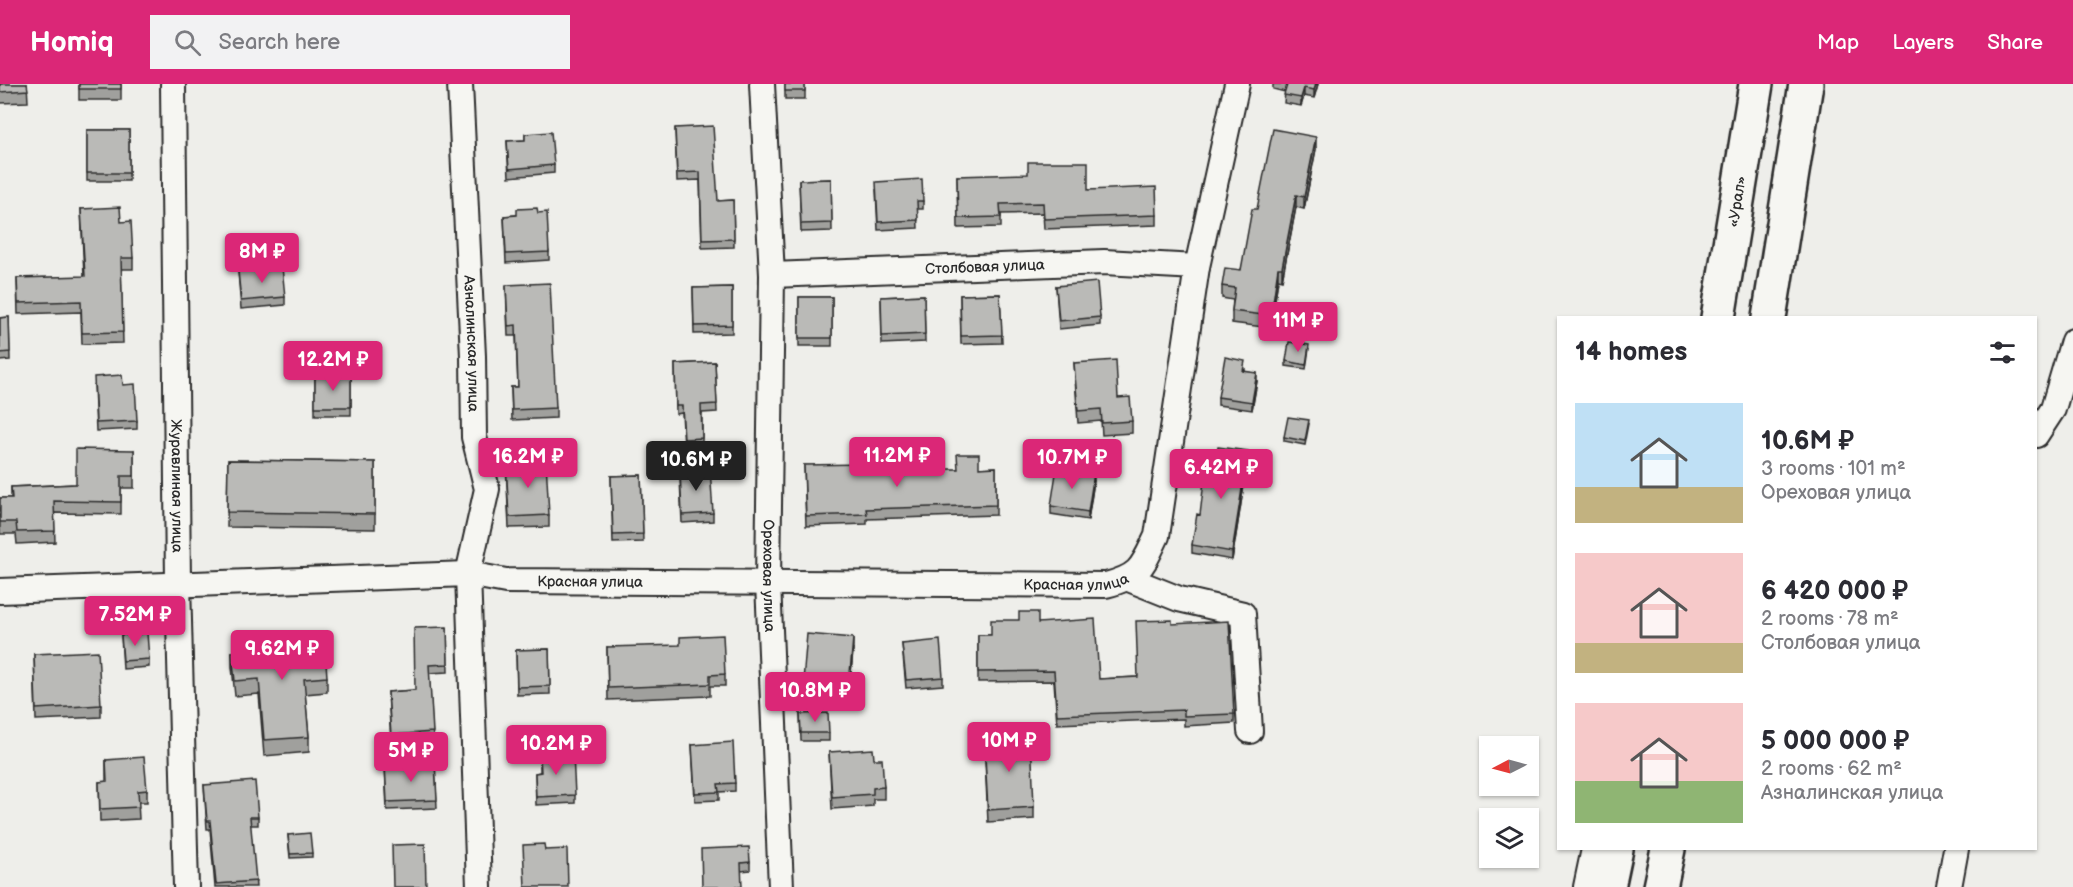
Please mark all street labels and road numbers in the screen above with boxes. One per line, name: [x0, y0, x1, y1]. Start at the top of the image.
street label: «Урал»: [1723, 174, 1750, 229]
street label: Столбовая улица: [925, 255, 1045, 279]
street label: Азналинская улица: [460, 274, 483, 412]
street label: Журавлиная улица: [167, 419, 187, 553]
street label: Ореховая улица: [758, 519, 780, 633]
street label: Красная улица: [1023, 569, 1132, 595]
street label: Красная улица: [537, 572, 643, 591]

